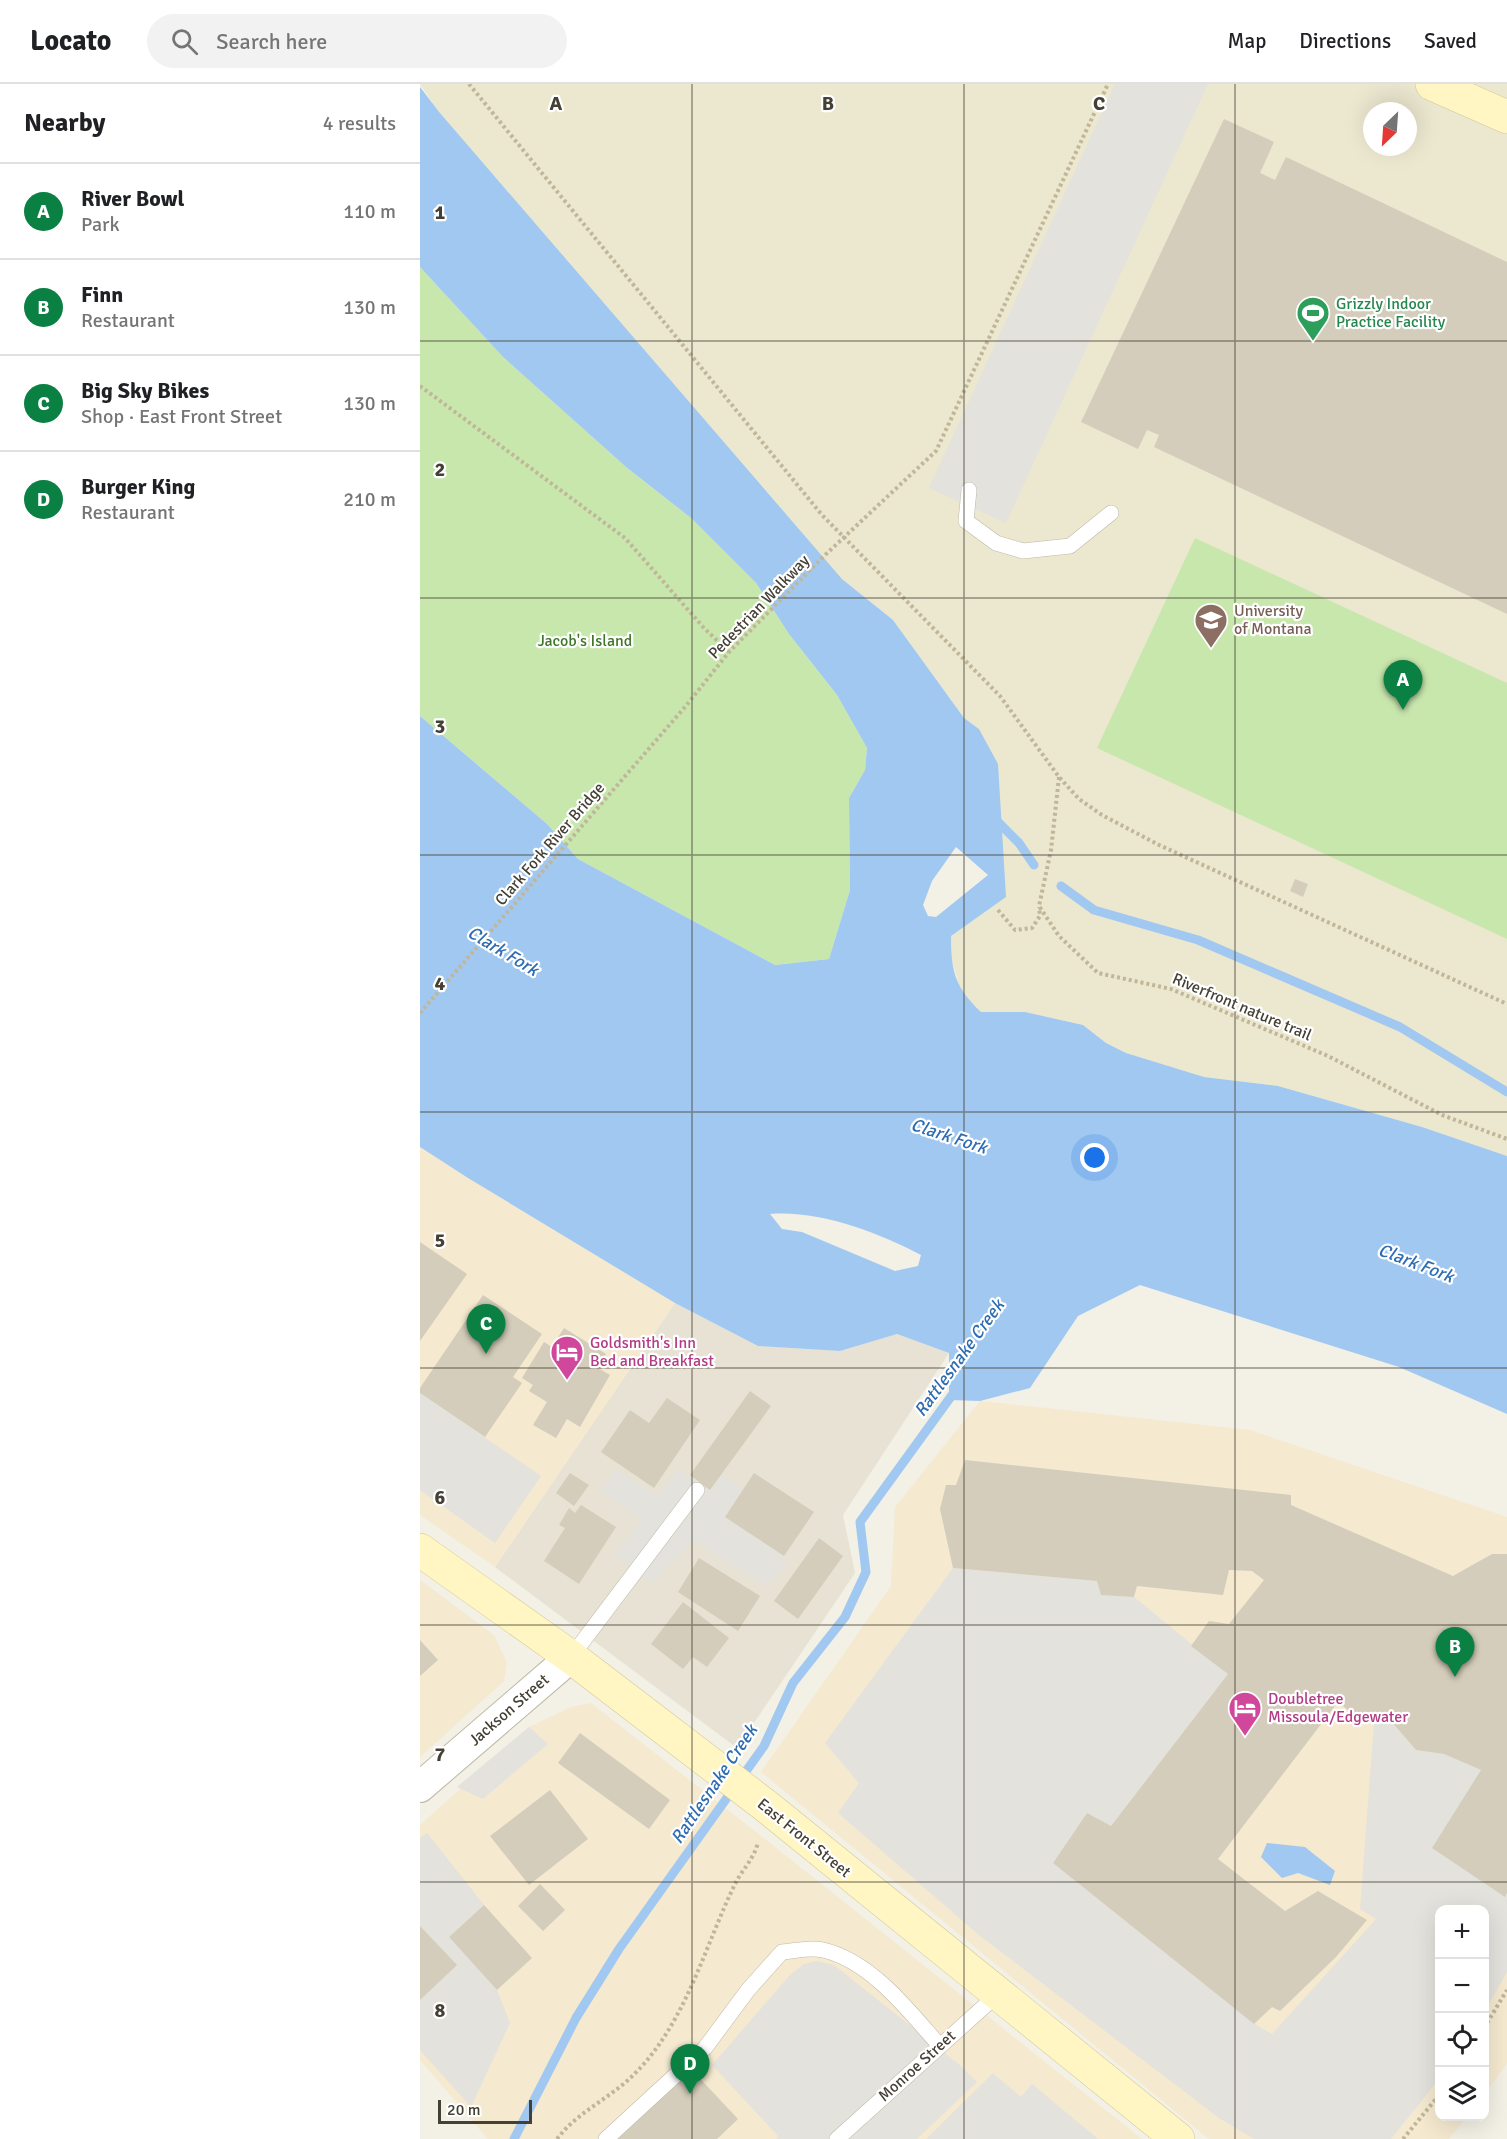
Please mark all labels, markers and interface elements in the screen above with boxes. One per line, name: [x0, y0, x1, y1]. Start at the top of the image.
search box: [147, 14, 567, 68]
text: Locato: [30, 24, 111, 58]
icon: search: [168, 25, 201, 58]
text: Search here: [216, 28, 327, 55]
text: Map: [1228, 28, 1266, 54]
text: Directions: [1299, 28, 1391, 54]
text: Saved: [1424, 28, 1477, 54]
text: A: [550, 91, 563, 116]
text: B: [822, 91, 834, 116]
text: C: [1093, 91, 1105, 116]
north arrow: [1363, 102, 1417, 156]
text: Nearby: [24, 107, 105, 139]
text: 4 results: [323, 111, 396, 136]
text: River Bowl: [81, 185, 184, 212]
text: A: [37, 199, 50, 224]
text: 110 m: [343, 199, 396, 224]
text: 1: [435, 200, 446, 225]
text: Park: [81, 212, 119, 237]
text: Finn: [81, 281, 123, 308]
place label: Grizzly Indoor Practice Facility: [1336, 294, 1446, 332]
text: B: [37, 295, 50, 320]
text: 130 m: [343, 295, 396, 320]
sports icon: Grizzly Indoor Practice Facility: [1295, 295, 1331, 342]
text: Restaurant: [81, 308, 175, 333]
text: Big Sky Bikes: [81, 377, 209, 404]
text: C: [37, 391, 50, 416]
text: 130 m: [343, 391, 396, 416]
text: Shop · East Front Street: [81, 404, 282, 429]
text: 2: [435, 457, 445, 482]
text: Burger King: [81, 473, 195, 500]
text: D: [37, 487, 50, 512]
text: 210 m: [343, 487, 396, 512]
text: Restaurant: [81, 500, 175, 525]
street label: Pedestrian Walkway: [704, 550, 814, 663]
place label: University of Montana: [1234, 601, 1312, 639]
school or university icon: University of Montana: [1193, 602, 1229, 649]
park label: Jacob's Island: [538, 631, 632, 651]
pin: A: [1384, 660, 1422, 710]
text: 3: [435, 714, 445, 739]
street label: Clark Fork River Bridge: [491, 778, 609, 910]
water label: Clark Fork: [464, 921, 544, 982]
street label: Riverfront nature trail: [1169, 969, 1315, 1045]
text: 4: [435, 971, 446, 996]
water label: Clark Fork: [908, 1113, 992, 1159]
your location: [1080, 1143, 1109, 1172]
text: 5: [435, 1228, 445, 1253]
water label: Clark Fork: [1375, 1239, 1459, 1288]
water label: Rattlesnake Creek: [909, 1294, 1010, 1421]
pin: C: [466, 1304, 506, 1354]
place label: Goldsmith's Inn Bed and Breakfast: [590, 1333, 714, 1371]
hotel icon: Goldsmith's Inn Bed and Breakfast: [549, 1334, 585, 1381]
text: 6: [435, 1485, 446, 1510]
pin: B: [1436, 1628, 1474, 1677]
street label: Jackson Street: [465, 1670, 553, 1750]
place label: Doubletree Missoula/Edgewater: [1268, 1689, 1408, 1727]
hotel icon: Doubletree Missoula/Edgewater: [1227, 1690, 1263, 1737]
water label: Rattlesnake Creek: [666, 1719, 763, 1848]
text: 7: [435, 1742, 446, 1767]
street label: East Front Street: [753, 1794, 855, 1882]
map controls: [1435, 1905, 1489, 2121]
button: +: [1435, 1905, 1489, 1959]
button: −: [1435, 1959, 1489, 2013]
text: 8: [435, 1998, 446, 2023]
button: locate: [1435, 2013, 1489, 2067]
street label: Monroe Street: [874, 2026, 960, 2106]
pin: D: [670, 2044, 710, 2094]
button: layers: [1435, 2067, 1489, 2121]
scale bar: [438, 2097, 532, 2124]
text: 20 m: [447, 2100, 481, 2120]

